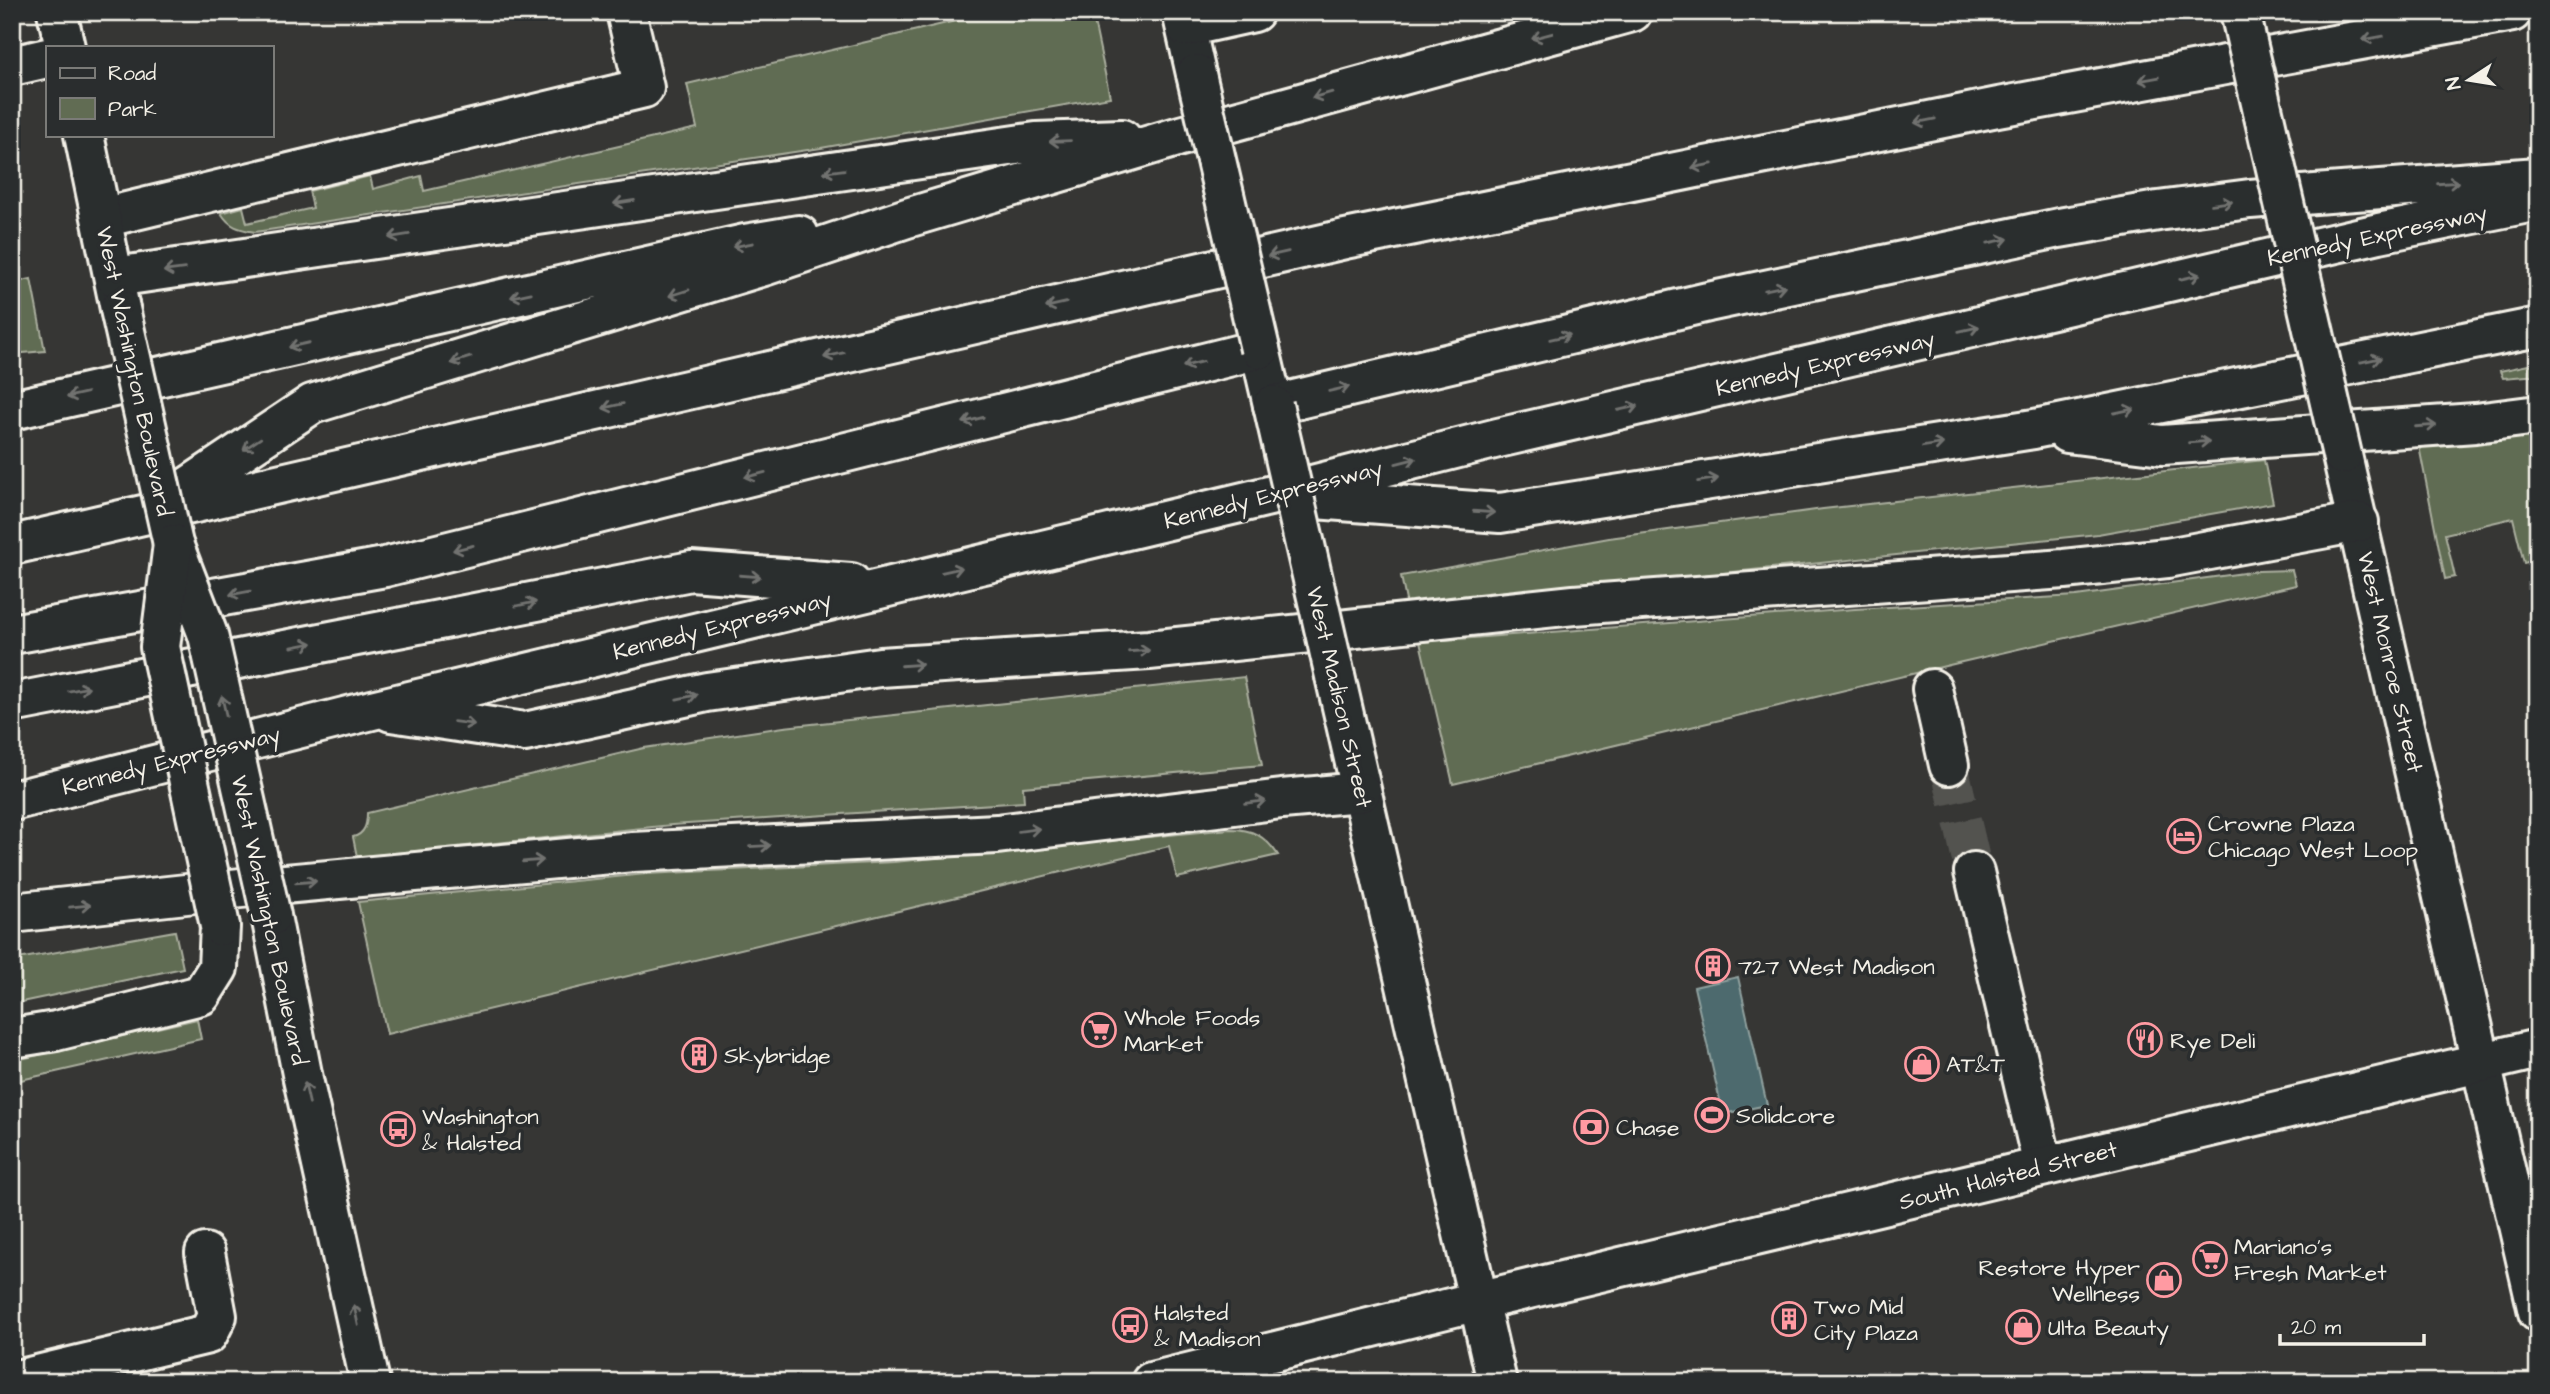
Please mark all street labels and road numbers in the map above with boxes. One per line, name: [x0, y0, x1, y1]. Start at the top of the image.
street label: Kennedy Expressway: [2264, 197, 2491, 276]
street label: West Washington Boulevard: [87, 223, 180, 519]
street label: Kennedy Expressway: [1713, 323, 1938, 406]
street label: Kennedy Expressway: [1161, 452, 1386, 539]
street label: West Monroe Street: [2349, 549, 2431, 777]
street label: Kennedy Expressway: [610, 583, 835, 670]
street label: West Madison Street: [1298, 583, 1380, 812]
street label: Kennedy Expressway: [59, 718, 284, 805]
street label: West Washington Boulevard: [222, 772, 315, 1068]
street label: South Halsted Street: [1896, 1133, 2121, 1219]

